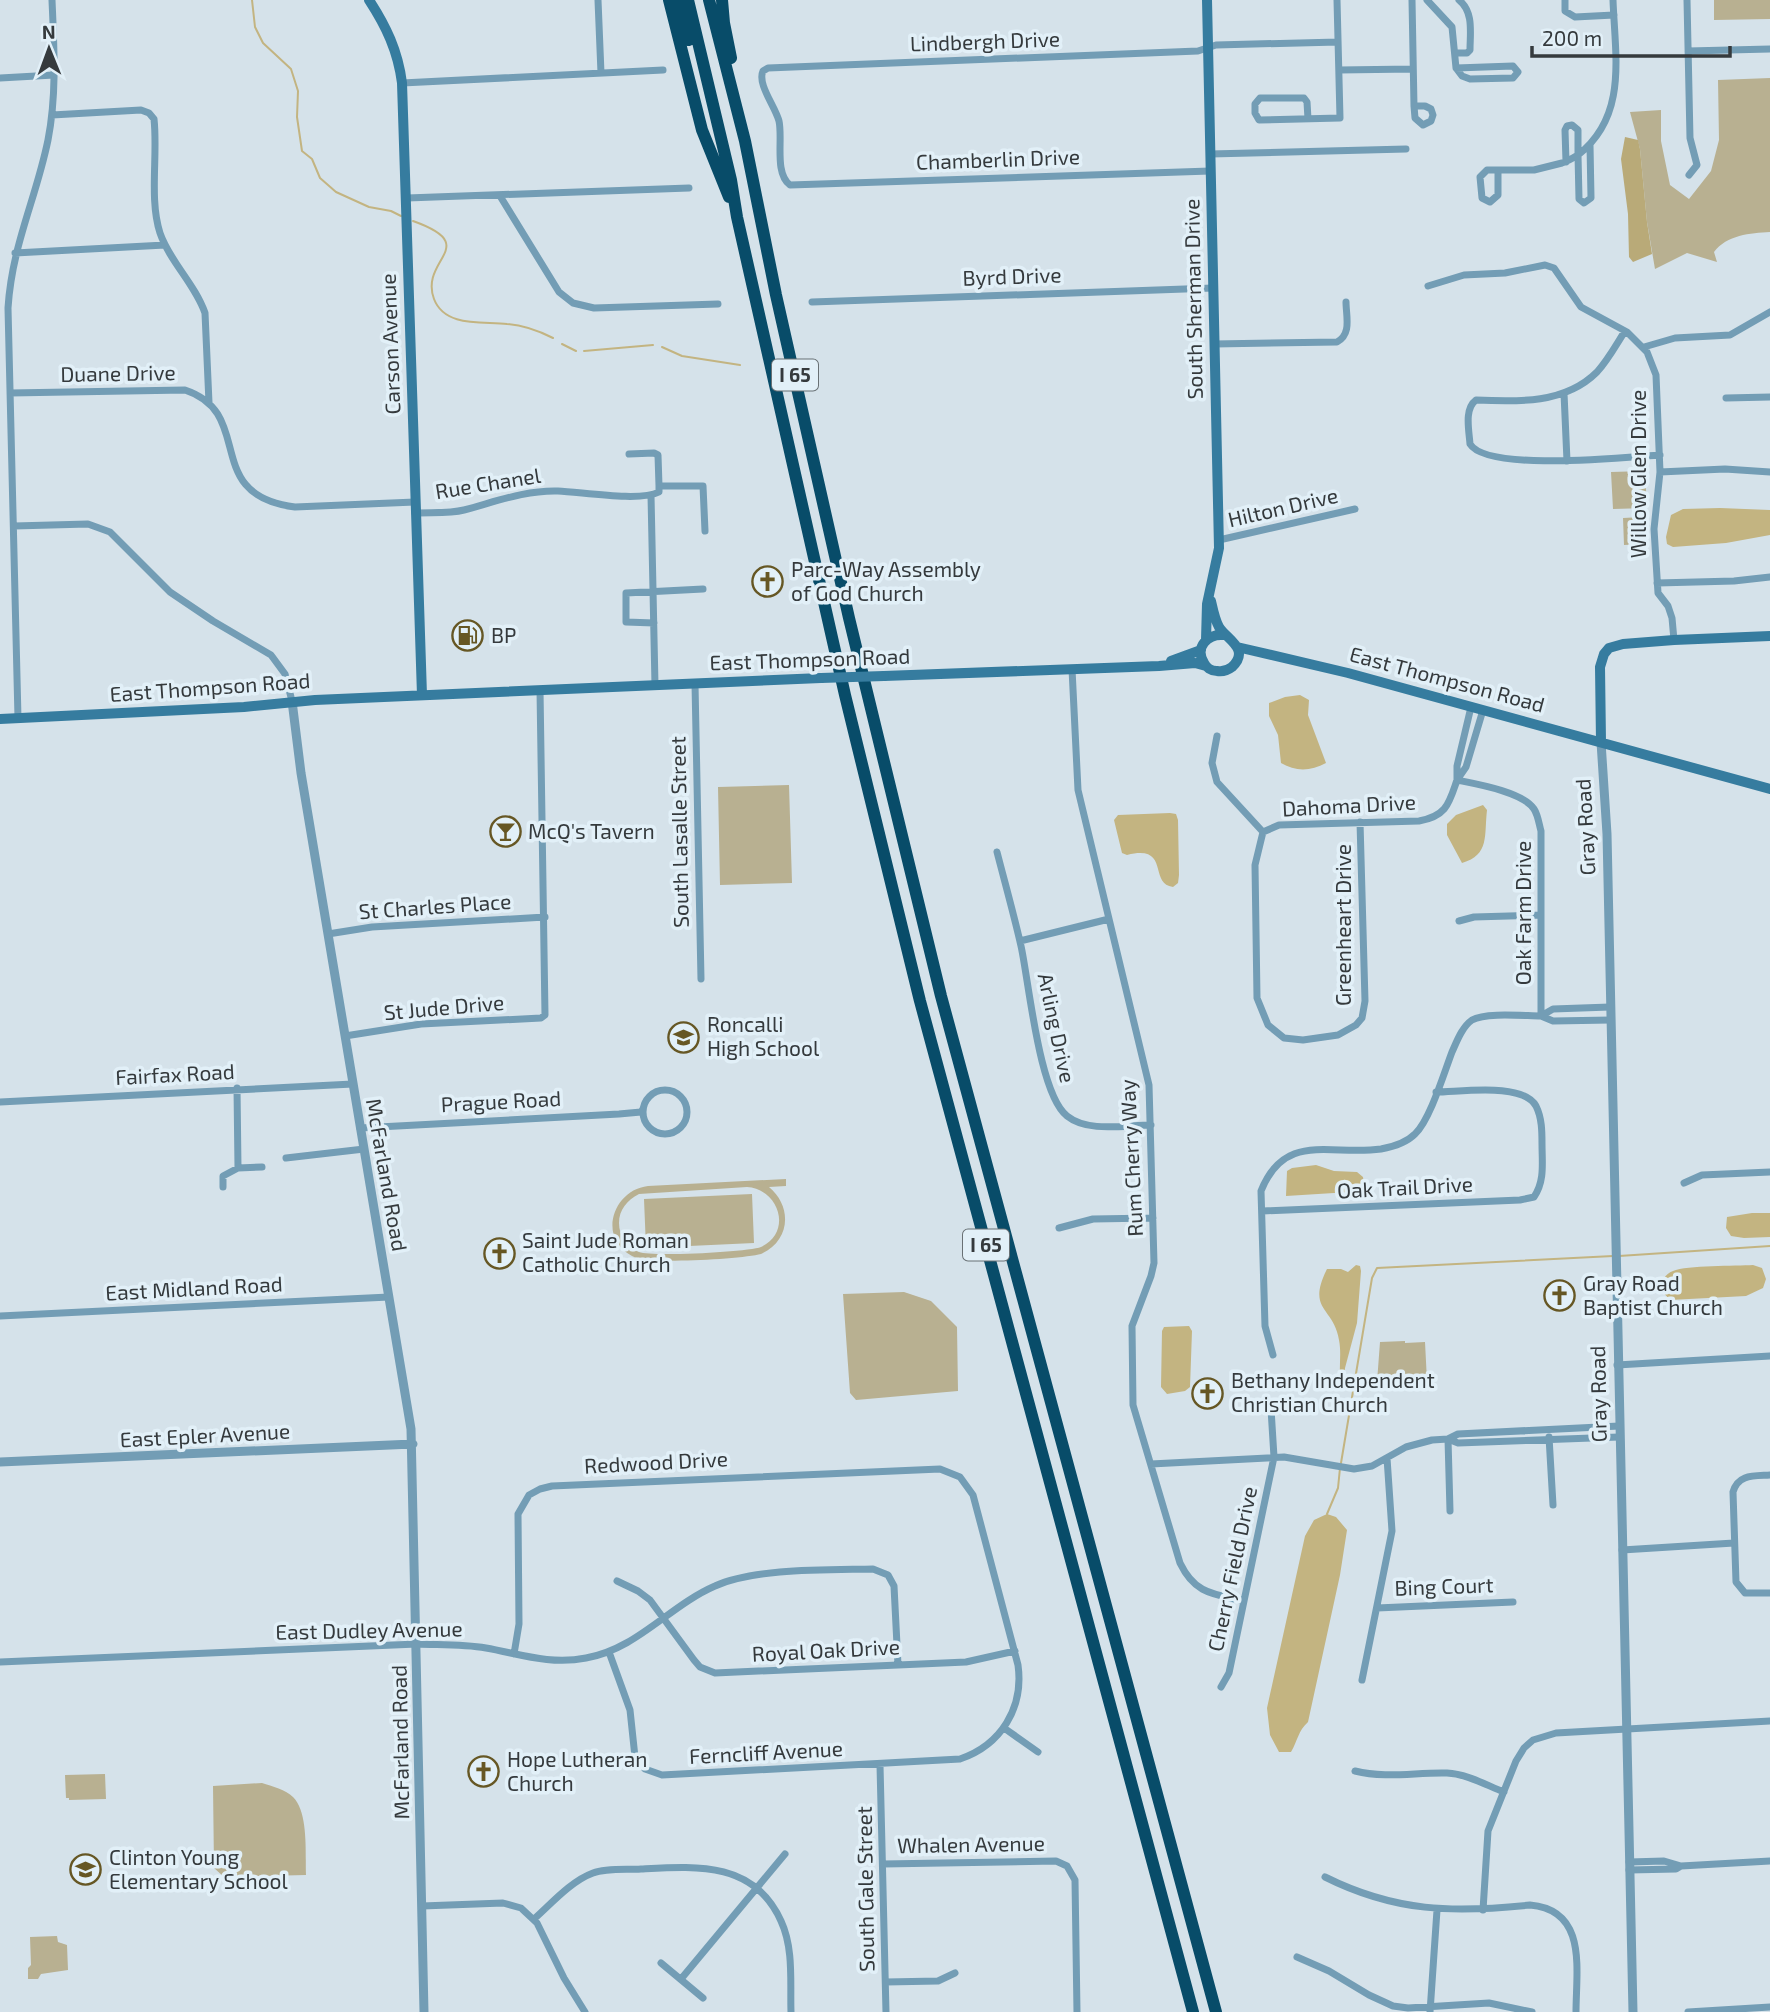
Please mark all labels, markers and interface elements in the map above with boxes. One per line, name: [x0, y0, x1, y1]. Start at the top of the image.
north arrow: [14, 14, 84, 84]
scale bar: [1532, 14, 1730, 58]
text: N: [42, 20, 56, 43]
street label: Lindbergh Drive: [909, 25, 1060, 56]
text: 200 m: [1542, 25, 1602, 50]
street label: Chamberlin Drive: [916, 143, 1080, 174]
street label: South Sherman Drive: [1178, 198, 1207, 400]
street label: Byrd Drive: [962, 261, 1062, 290]
street label: Carson Avenue: [375, 273, 404, 415]
street label: Duane Drive: [60, 359, 176, 386]
road number: I 65: [772, 360, 818, 390]
street label: Willow Glen Drive: [1625, 390, 1650, 558]
street label: Rue Chanel: [433, 462, 543, 503]
street label: Hilton Drive: [1225, 482, 1340, 531]
place label: Parc-Way Assembly of God Church: [791, 556, 981, 605]
church icon: Parc-Way Assembly of God Church: [751, 565, 785, 599]
fuel station icon: BP: [451, 619, 485, 653]
place label: BP: [491, 622, 516, 647]
street label: East Thompson Road: [1347, 640, 1548, 717]
street label: East Thompson Road: [709, 643, 911, 674]
street label: East Thompson Road: [109, 667, 311, 706]
street label: South Lasalle Street: [664, 736, 693, 928]
street label: Gray Road: [1569, 778, 1600, 876]
street label: Dahoma Drive: [1281, 789, 1417, 820]
bar icon: McQ's Tavern: [488, 815, 522, 849]
place label: McQ's Tavern: [528, 818, 655, 844]
street label: Oak Farm Drive: [1510, 841, 1535, 985]
street label: Greenheart Drive: [1330, 844, 1355, 1006]
street label: St Charles Place: [358, 888, 512, 923]
street label: Arling Drive: [1034, 971, 1081, 1085]
street label: St Jude Drive: [383, 989, 505, 1024]
place label: Roncalli High School: [707, 1011, 820, 1060]
school or university icon: Roncalli High School: [667, 1020, 701, 1054]
street label: Fairfax Road: [115, 1058, 235, 1089]
street label: Rum Cherry Way: [1114, 1079, 1147, 1237]
street label: Prague Road: [440, 1085, 562, 1116]
street label: McFarland Road: [362, 1096, 413, 1253]
street label: Oak Trail Drive: [1336, 1170, 1473, 1203]
place label: Saint Jude Roman Catholic Church: [522, 1227, 689, 1276]
road number: I 65: [963, 1230, 1009, 1260]
church icon: Saint Jude Roman Catholic Church: [482, 1236, 516, 1270]
street label: East Midland Road: [105, 1270, 283, 1305]
place label: Gray Road Baptist Church: [1583, 1270, 1723, 1319]
church icon: Gray Road Baptist Church: [1543, 1279, 1577, 1313]
street label: Gray Road: [1584, 1345, 1611, 1443]
place label: Bethany Independent Christian Church: [1231, 1367, 1435, 1416]
church icon: Bethany Independent Christian Church: [1191, 1376, 1225, 1410]
street label: East Epler Avenue: [119, 1418, 291, 1451]
street label: Redwood Drive: [583, 1445, 728, 1478]
street label: Cherry Field Drive: [1202, 1484, 1261, 1654]
street label: Bing Court: [1394, 1571, 1494, 1600]
street label: East Dudley Avenue: [275, 1615, 463, 1644]
street label: Royal Oak Drive: [751, 1633, 901, 1666]
street label: McFarland Road: [386, 1665, 413, 1819]
street label: Ferncliff Avenue: [688, 1735, 844, 1768]
place label: Hope Lutheran Church: [507, 1746, 648, 1795]
church icon: Hope Lutheran Church: [467, 1755, 501, 1789]
street label: South Gale Street: [851, 1806, 878, 1972]
street label: Whalen Avenue: [897, 1830, 1045, 1857]
place label: Clinton Young Elementary School: [109, 1844, 289, 1893]
school or university icon: Clinton Young Elementary School: [69, 1853, 103, 1887]

